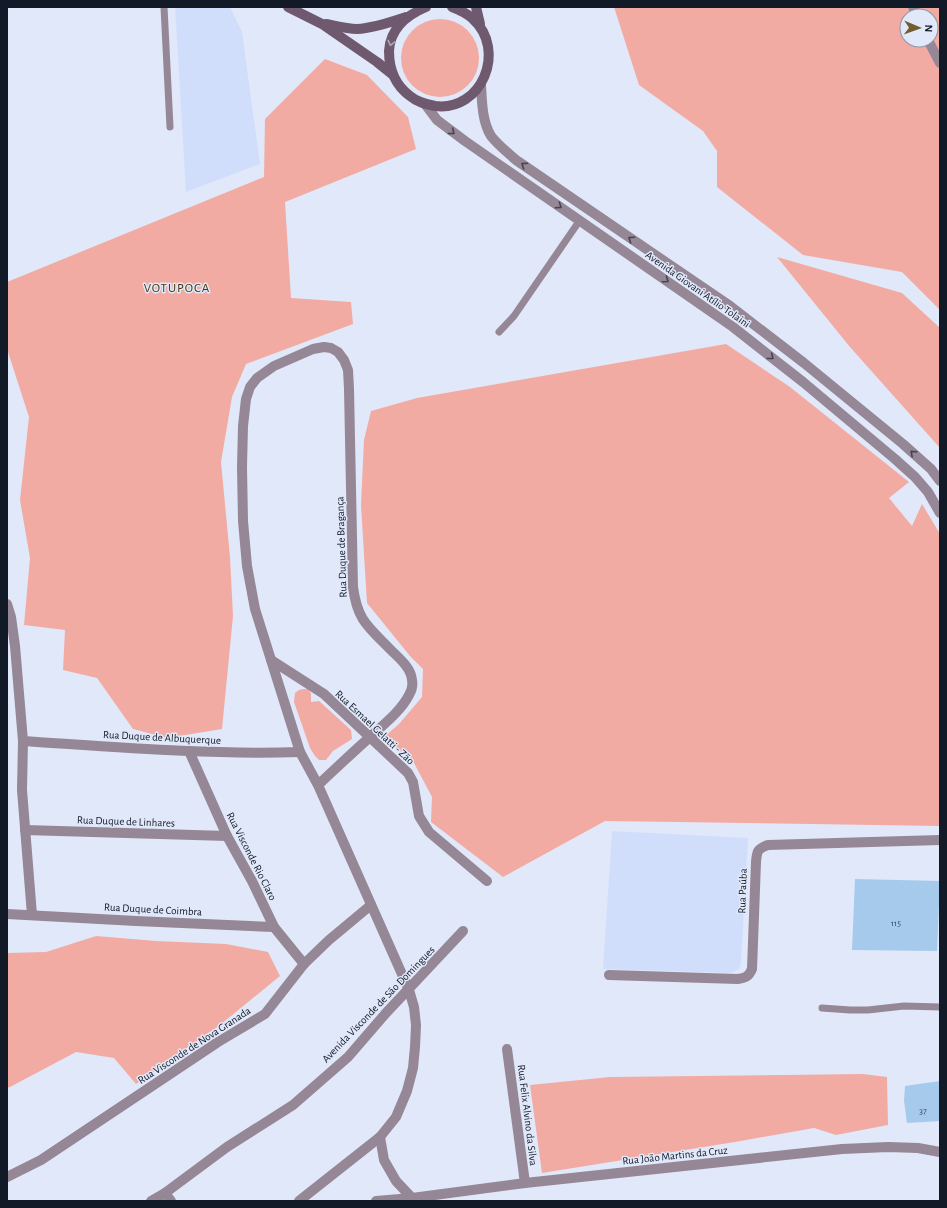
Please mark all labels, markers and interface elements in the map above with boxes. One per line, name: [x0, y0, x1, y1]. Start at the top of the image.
north arrow: [899, 8, 939, 48]
text: N: [923, 24, 934, 32]
one-way arrow: [387, 40, 396, 47]
one-way arrow: [448, 127, 455, 134]
one-way arrow: [521, 162, 528, 170]
one-way arrow: [555, 201, 562, 209]
one-way arrow: [629, 237, 636, 244]
street label: Avenida Giovani Atílio Tolaini: [644, 249, 752, 330]
one-way arrow: [662, 275, 669, 283]
district label: VOTUPOCA: [144, 282, 210, 295]
one-way arrow: [766, 352, 773, 359]
one-way arrow: [910, 450, 918, 457]
street label: Rua Duque de Bragança: [334, 496, 349, 598]
street label: Rua Esmael Gelatti - Zão: [333, 688, 416, 767]
street label: Rua Duque de Albuquerque: [103, 729, 221, 746]
street label: Rua Visconde Rio Claro: [225, 810, 279, 902]
street label: Rua Duque de Linhares: [77, 814, 175, 829]
street label: Rua Paúba: [736, 868, 749, 914]
street label: Rua Duque de Coimbra: [104, 901, 202, 918]
house number: 115: [891, 919, 901, 928]
street label: Avenida Visconde de São Domingues: [320, 944, 437, 1065]
street label: Rua Visconde de Nova Granada: [136, 1005, 253, 1086]
street label: Rua Felix Alvino da Silva: [516, 1064, 539, 1166]
house number: 37: [919, 1107, 927, 1116]
street label: Rua João Martins da Cruz: [622, 1144, 729, 1167]

